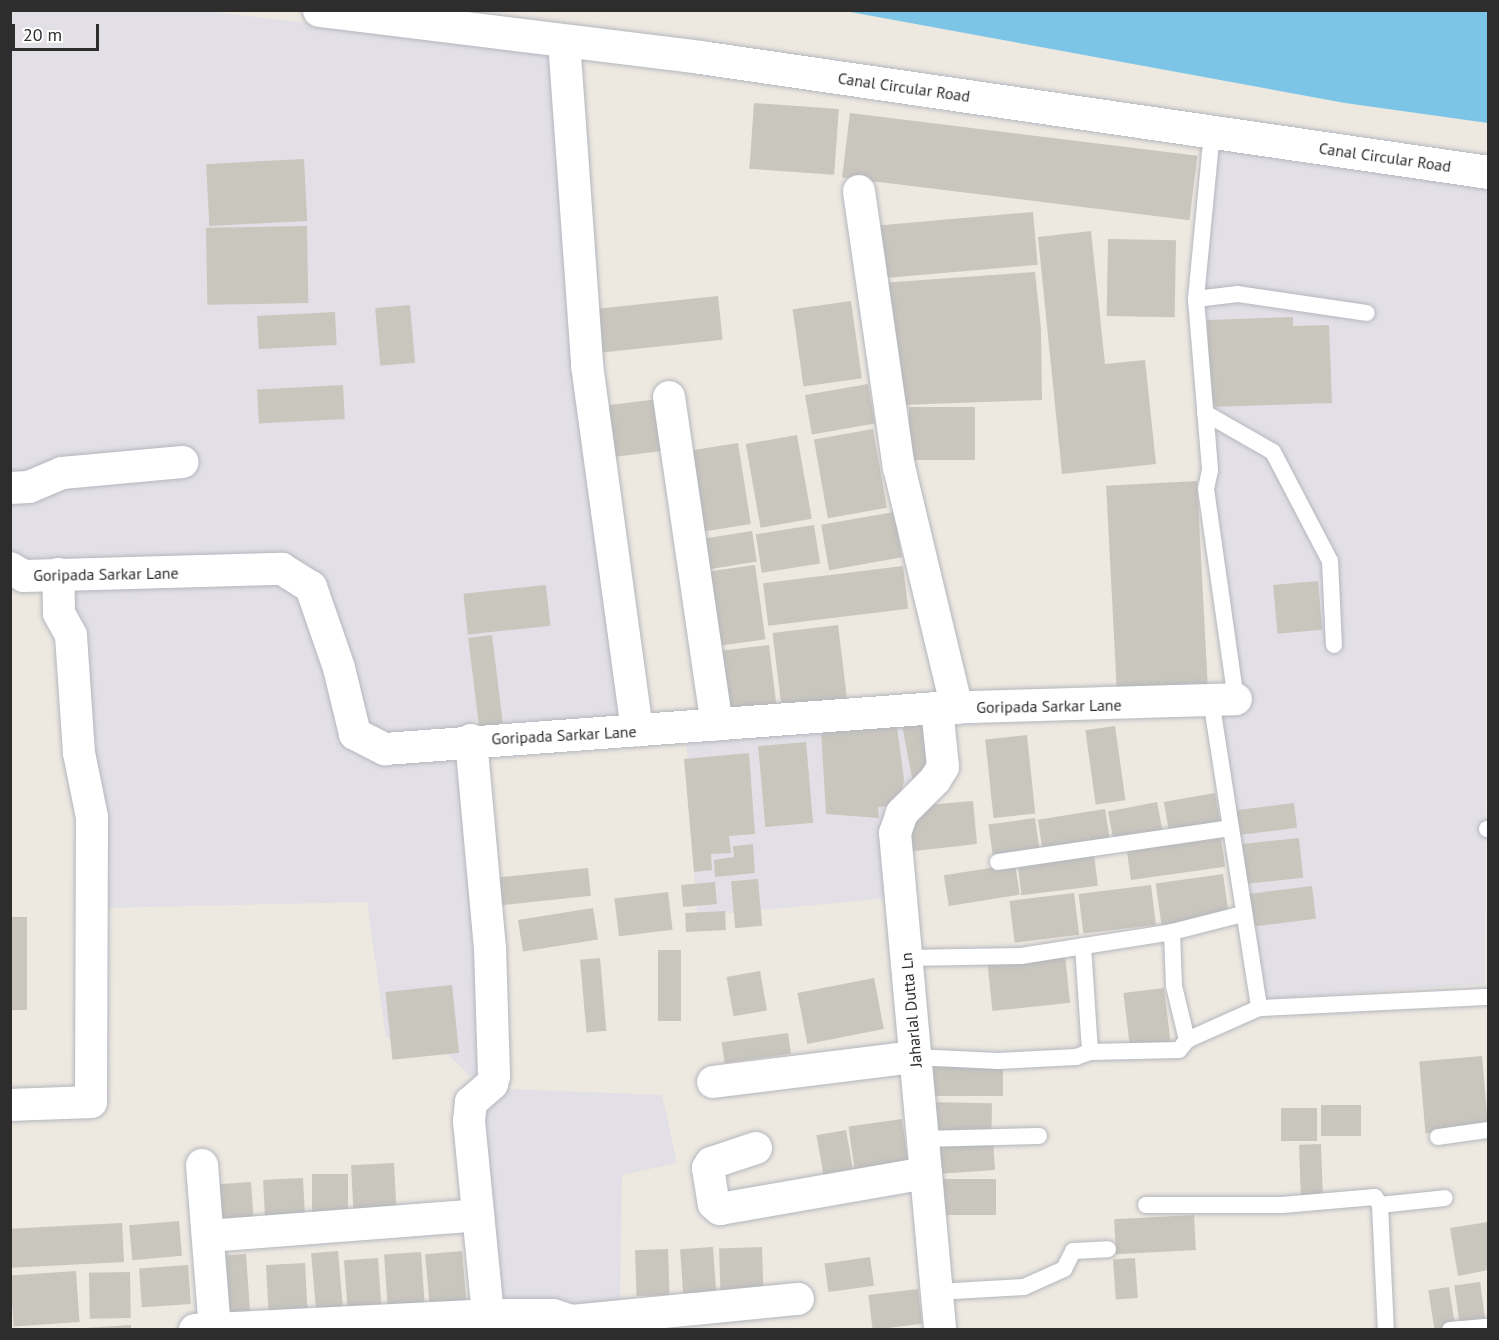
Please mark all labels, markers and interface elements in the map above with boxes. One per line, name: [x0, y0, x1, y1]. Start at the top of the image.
scale bar: [15, 12, 102, 50]
text: 20 m: [23, 23, 62, 46]
street label: Canal Circular Road: [837, 68, 971, 106]
street label: Canal Circular Road: [1318, 138, 1452, 176]
street label: Goripada Sarkar Lane: [33, 563, 179, 585]
street label: Goripada Sarkar Lane: [976, 695, 1122, 717]
street label: Goripada Sarkar Lane: [491, 722, 637, 748]
street label: Jaharlal Dutta Ln: [896, 952, 926, 1068]

